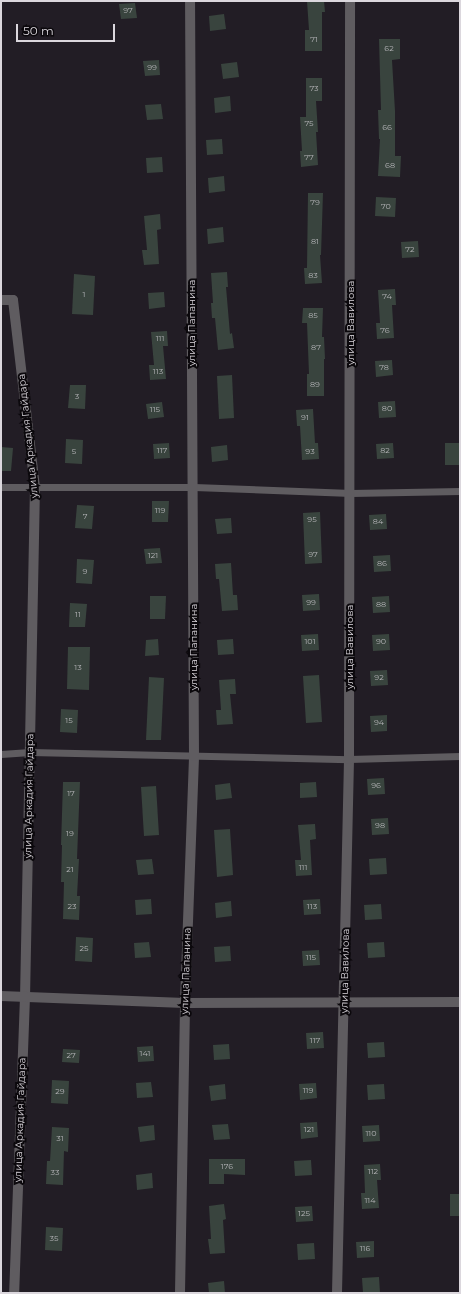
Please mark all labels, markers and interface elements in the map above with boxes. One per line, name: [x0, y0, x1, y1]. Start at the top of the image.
house number: 97: [123, 6, 133, 16]
scale bar: [18, 16, 117, 42]
text: 50 m: [23, 23, 54, 38]
house number: 71: [310, 35, 318, 45]
house number: 62: [384, 44, 394, 54]
house number: 99: [147, 63, 157, 73]
house number: 73: [309, 84, 319, 94]
house number: 75: [304, 119, 314, 129]
house number: 66: [382, 123, 392, 133]
house number: 77: [304, 153, 314, 163]
house number: 68: [385, 161, 395, 171]
house number: 79: [310, 198, 320, 208]
house number: 70: [381, 202, 391, 212]
house number: 81: [311, 237, 319, 247]
house number: 72: [405, 245, 415, 255]
house number: 83: [308, 271, 318, 281]
street label: улица Папанина: [186, 280, 198, 366]
street label: улица Вавилова: [345, 281, 357, 365]
house number: 1: [83, 290, 85, 300]
house number: 74: [382, 292, 392, 302]
house number: 85: [308, 311, 318, 321]
house number: 76: [380, 326, 390, 336]
house number: 111: [156, 334, 164, 344]
house number: 87: [311, 343, 321, 353]
house number: 78: [379, 363, 389, 373]
house number: 113: [153, 367, 163, 377]
street label: улица Аркадия Гайдара: [16, 373, 40, 499]
house number: 89: [310, 380, 320, 390]
house number: 3: [75, 392, 79, 402]
house number: 80: [382, 404, 392, 414]
house number: 115: [150, 405, 160, 415]
house number: 91: [301, 413, 309, 423]
house number: 117: [157, 446, 167, 456]
house number: 82: [380, 446, 390, 456]
house number: 5: [72, 447, 76, 457]
house number: 93: [305, 447, 315, 457]
house number: 119: [155, 506, 165, 516]
house number: 7: [83, 512, 87, 522]
house number: 95: [307, 515, 317, 525]
house number: 84: [373, 517, 383, 527]
house number: 97: [308, 550, 318, 560]
house number: 121: [148, 551, 158, 561]
house number: 86: [377, 559, 387, 569]
house number: 9: [83, 567, 87, 577]
house number: 99: [306, 598, 316, 608]
house number: 88: [376, 600, 386, 610]
street label: улица Папанина: [188, 604, 200, 690]
street label: улица Вавилова: [344, 605, 356, 689]
house number: 11: [75, 610, 81, 620]
house number: 101: [304, 637, 316, 647]
house number: 90: [376, 637, 386, 647]
house number: 13: [74, 663, 82, 673]
house number: 92: [374, 673, 384, 683]
house number: 15: [65, 716, 73, 726]
house number: 94: [374, 718, 384, 728]
street label: улица Аркадия Гайдара: [22, 733, 36, 859]
house number: 96: [371, 781, 381, 791]
house number: 17: [67, 789, 75, 799]
house number: 98: [375, 821, 385, 831]
house number: 19: [66, 829, 74, 839]
house number: 111: [299, 863, 307, 873]
house number: 21: [66, 865, 74, 875]
house number: 23: [67, 902, 77, 912]
house number: 113: [307, 902, 317, 912]
street label: улица Папанина: [178, 927, 194, 1015]
street label: улица Вавилова: [338, 929, 352, 1013]
house number: 25: [79, 944, 89, 954]
house number: 115: [306, 953, 316, 963]
house number: 117: [310, 1036, 320, 1046]
house number: 141: [140, 1049, 150, 1059]
house number: 27: [66, 1051, 76, 1061]
street label: улица Аркадия Гайдара: [12, 1057, 28, 1183]
house number: 119: [303, 1086, 313, 1096]
house number: 29: [55, 1087, 65, 1097]
house number: 121: [304, 1125, 314, 1135]
house number: 110: [365, 1129, 377, 1139]
house number: 31: [56, 1134, 64, 1144]
house number: 176: [221, 1162, 233, 1172]
house number: 112: [368, 1167, 378, 1177]
house number: 33: [51, 1168, 59, 1178]
house number: 114: [364, 1196, 376, 1206]
house number: 125: [298, 1209, 310, 1219]
house number: 35: [50, 1234, 58, 1244]
house number: 116: [360, 1244, 370, 1254]

